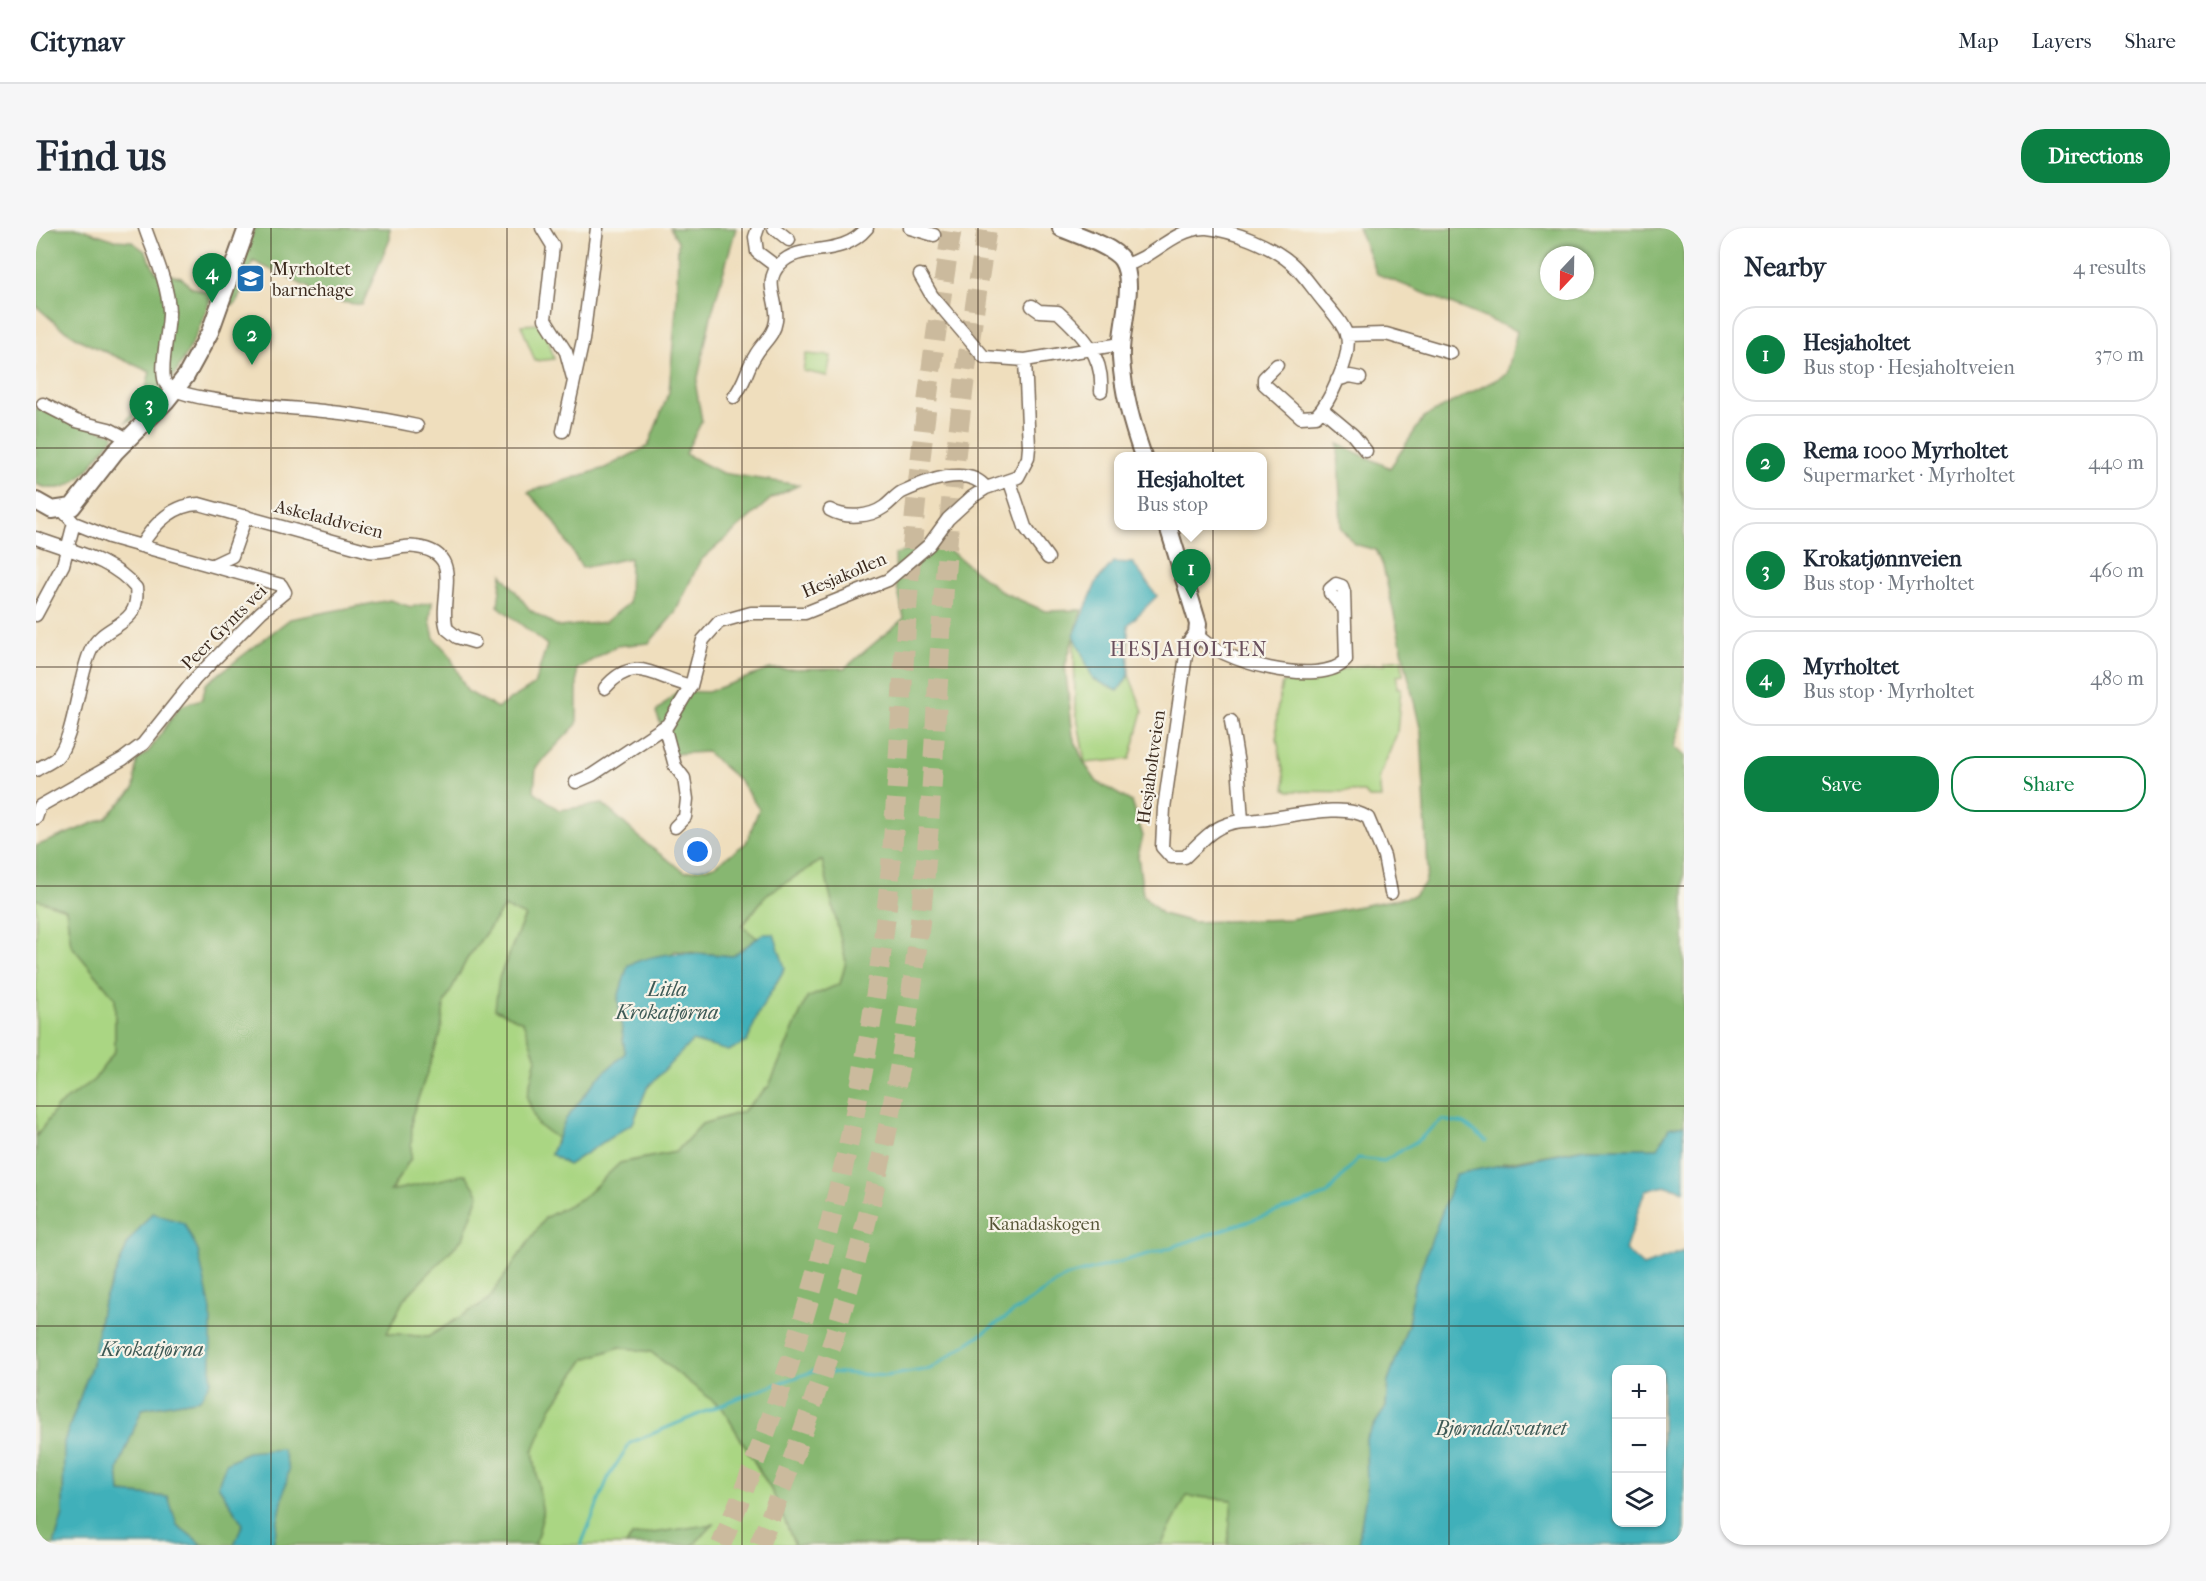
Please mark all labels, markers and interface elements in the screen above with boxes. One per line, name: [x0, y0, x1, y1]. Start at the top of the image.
text: Citynav: [30, 25, 124, 58]
text: Map: [1958, 29, 1999, 53]
text: Layers: [2032, 29, 2091, 53]
text: Share: [2124, 29, 2176, 53]
button: Directions: [2021, 129, 2170, 183]
text: Find us: [36, 132, 166, 181]
north arrow: [1540, 246, 1594, 300]
text: Nearby: [1744, 252, 1826, 283]
pin: 4: [192, 254, 231, 303]
text: 4 results: [2073, 256, 2146, 279]
place label: Myrholtet barnehage: [271, 259, 354, 301]
school or university icon: Myrholtet barnehage: [235, 263, 267, 295]
pin: 2: [232, 316, 272, 365]
text: Hesjaholtet: [1803, 330, 1911, 356]
text: 1: [1762, 343, 1769, 366]
text: 370 m: [2094, 343, 2144, 366]
text: Bus stop · Hesjaholtveien: [1803, 356, 2015, 379]
pin: 3: [130, 386, 168, 435]
text: Rema 1000 Myrholtet: [1803, 438, 2008, 464]
text: 2: [1760, 451, 1771, 474]
text: 440 m: [2088, 451, 2144, 474]
popup: [1114, 452, 1267, 530]
text: Supermarket · Myrholtet: [1803, 464, 2015, 487]
text: Hesjaholtet: [1137, 467, 1244, 493]
text: Bus stop: [1137, 493, 1208, 516]
street label: Askeladdveien: [272, 496, 386, 543]
text: Krokatjønnveien: [1803, 546, 1962, 572]
street label: Hesjakollen: [799, 548, 890, 603]
pin: 1: [1172, 550, 1210, 599]
text: 3: [1761, 559, 1770, 582]
text: 460 m: [2089, 559, 2144, 582]
text: Bus stop · Myrholtet: [1803, 572, 1975, 595]
street label: Peer Gynts vei: [177, 580, 272, 674]
district label: HESJAHOLTEN: [1110, 638, 1268, 661]
text: Myrholtet: [1803, 654, 1899, 680]
text: 4: [1760, 667, 1771, 690]
text: 480 m: [2090, 667, 2144, 690]
text: Bus stop · Myrholtet: [1803, 680, 1975, 703]
street label: Hesjaholtveien: [1133, 708, 1170, 825]
button: Save: [1744, 756, 1939, 812]
button: Share: [1951, 756, 2146, 812]
your location: [683, 837, 712, 866]
water label: Litla Krokatjørna: [614, 978, 718, 1024]
park label: Kanadaskogen: [988, 1214, 1101, 1235]
water label: Krokatjørna: [99, 1338, 203, 1361]
map controls: [1612, 1365, 1666, 1527]
button: +: [1612, 1365, 1666, 1419]
water label: Bjørndalsvatnet: [1434, 1417, 1568, 1440]
button: −: [1612, 1419, 1666, 1473]
button: layers: [1612, 1473, 1666, 1527]

